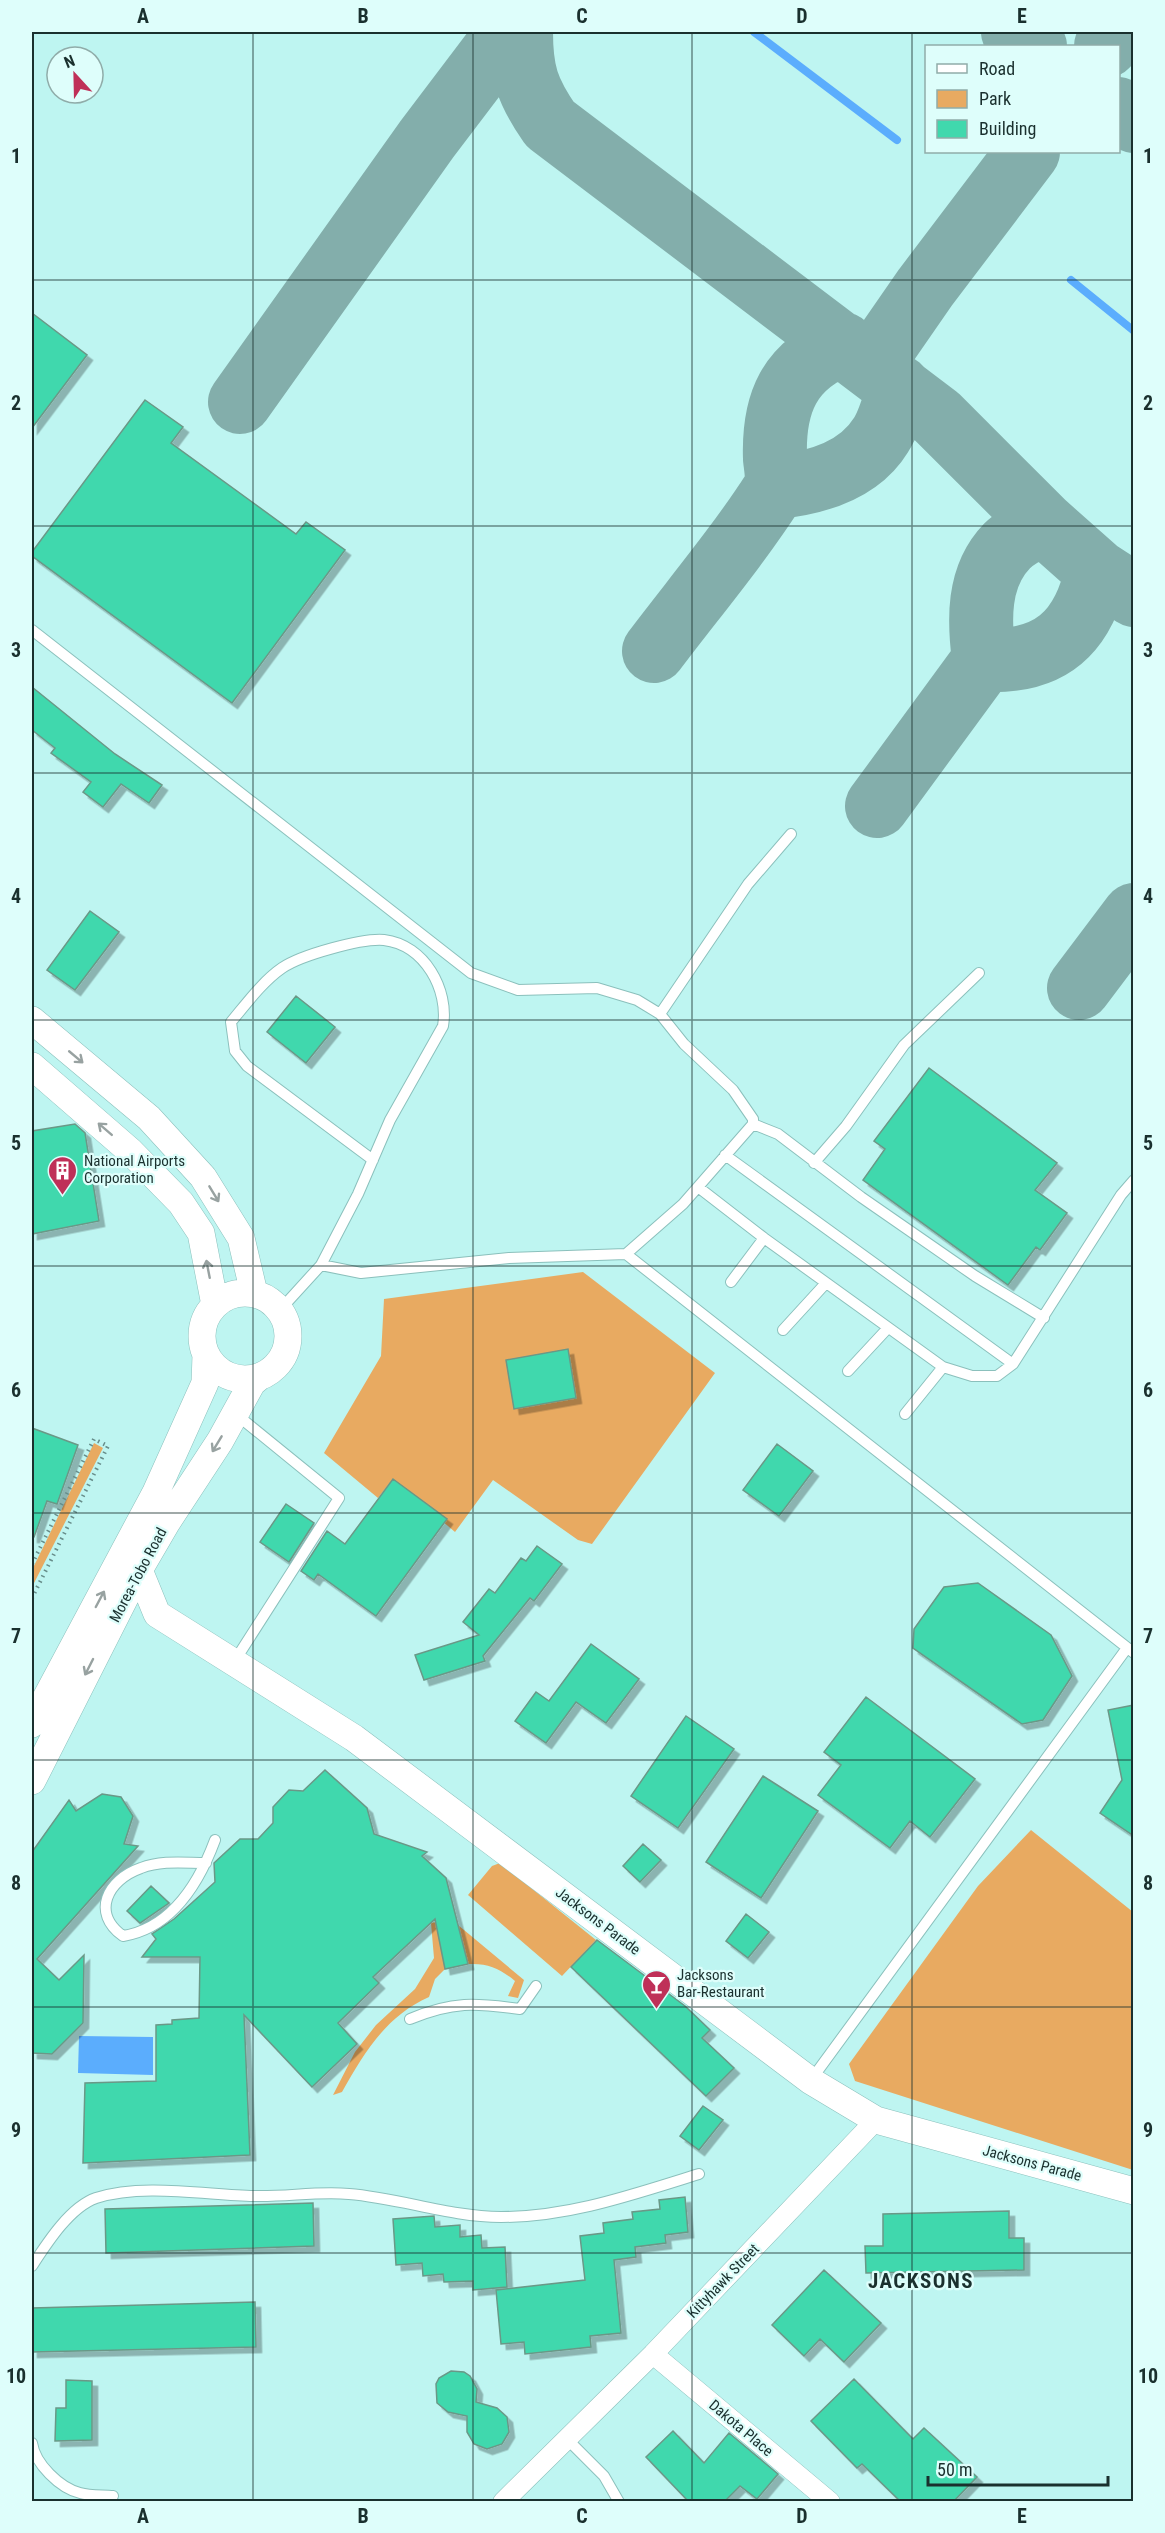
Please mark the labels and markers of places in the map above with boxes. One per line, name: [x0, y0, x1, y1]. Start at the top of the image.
place label: National Airports Corporation: [84, 1152, 185, 1187]
building icon: National Airports Corporation: [47, 1154, 79, 1196]
place label: Jacksons Bar-Restaurant: [677, 1966, 765, 2001]
bar icon: Jacksons Bar-Restaurant: [640, 1968, 672, 2010]

